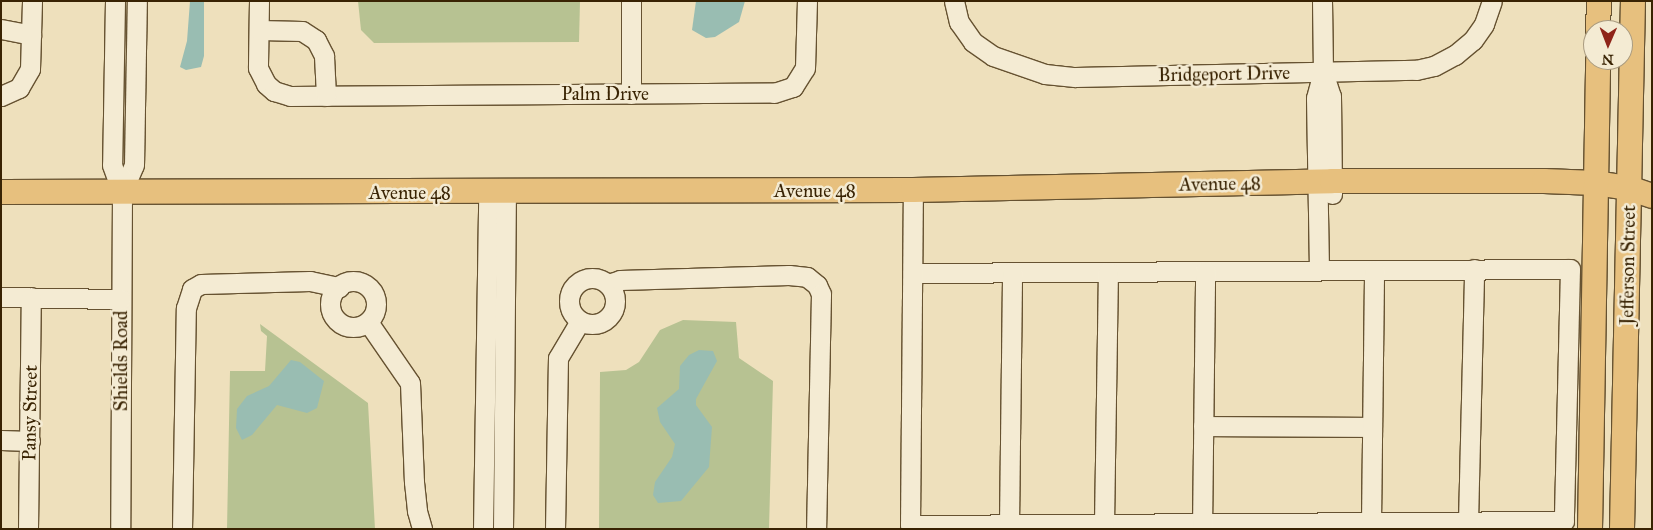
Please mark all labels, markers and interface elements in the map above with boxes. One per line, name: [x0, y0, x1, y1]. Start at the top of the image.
north arrow: [1583, 20, 1633, 70]
text: N: [1602, 51, 1614, 68]
street label: Bridgeport Drive: [1158, 61, 1290, 87]
street label: Palm Drive: [561, 83, 649, 105]
street label: Avenue 48: [1179, 172, 1261, 196]
street label: Avenue 48: [774, 180, 856, 202]
street label: Avenue 48: [369, 182, 451, 204]
street label: Jefferson Street: [1616, 205, 1640, 325]
street label: Shields Road: [110, 311, 132, 411]
street label: Pansy Street: [18, 365, 42, 461]

